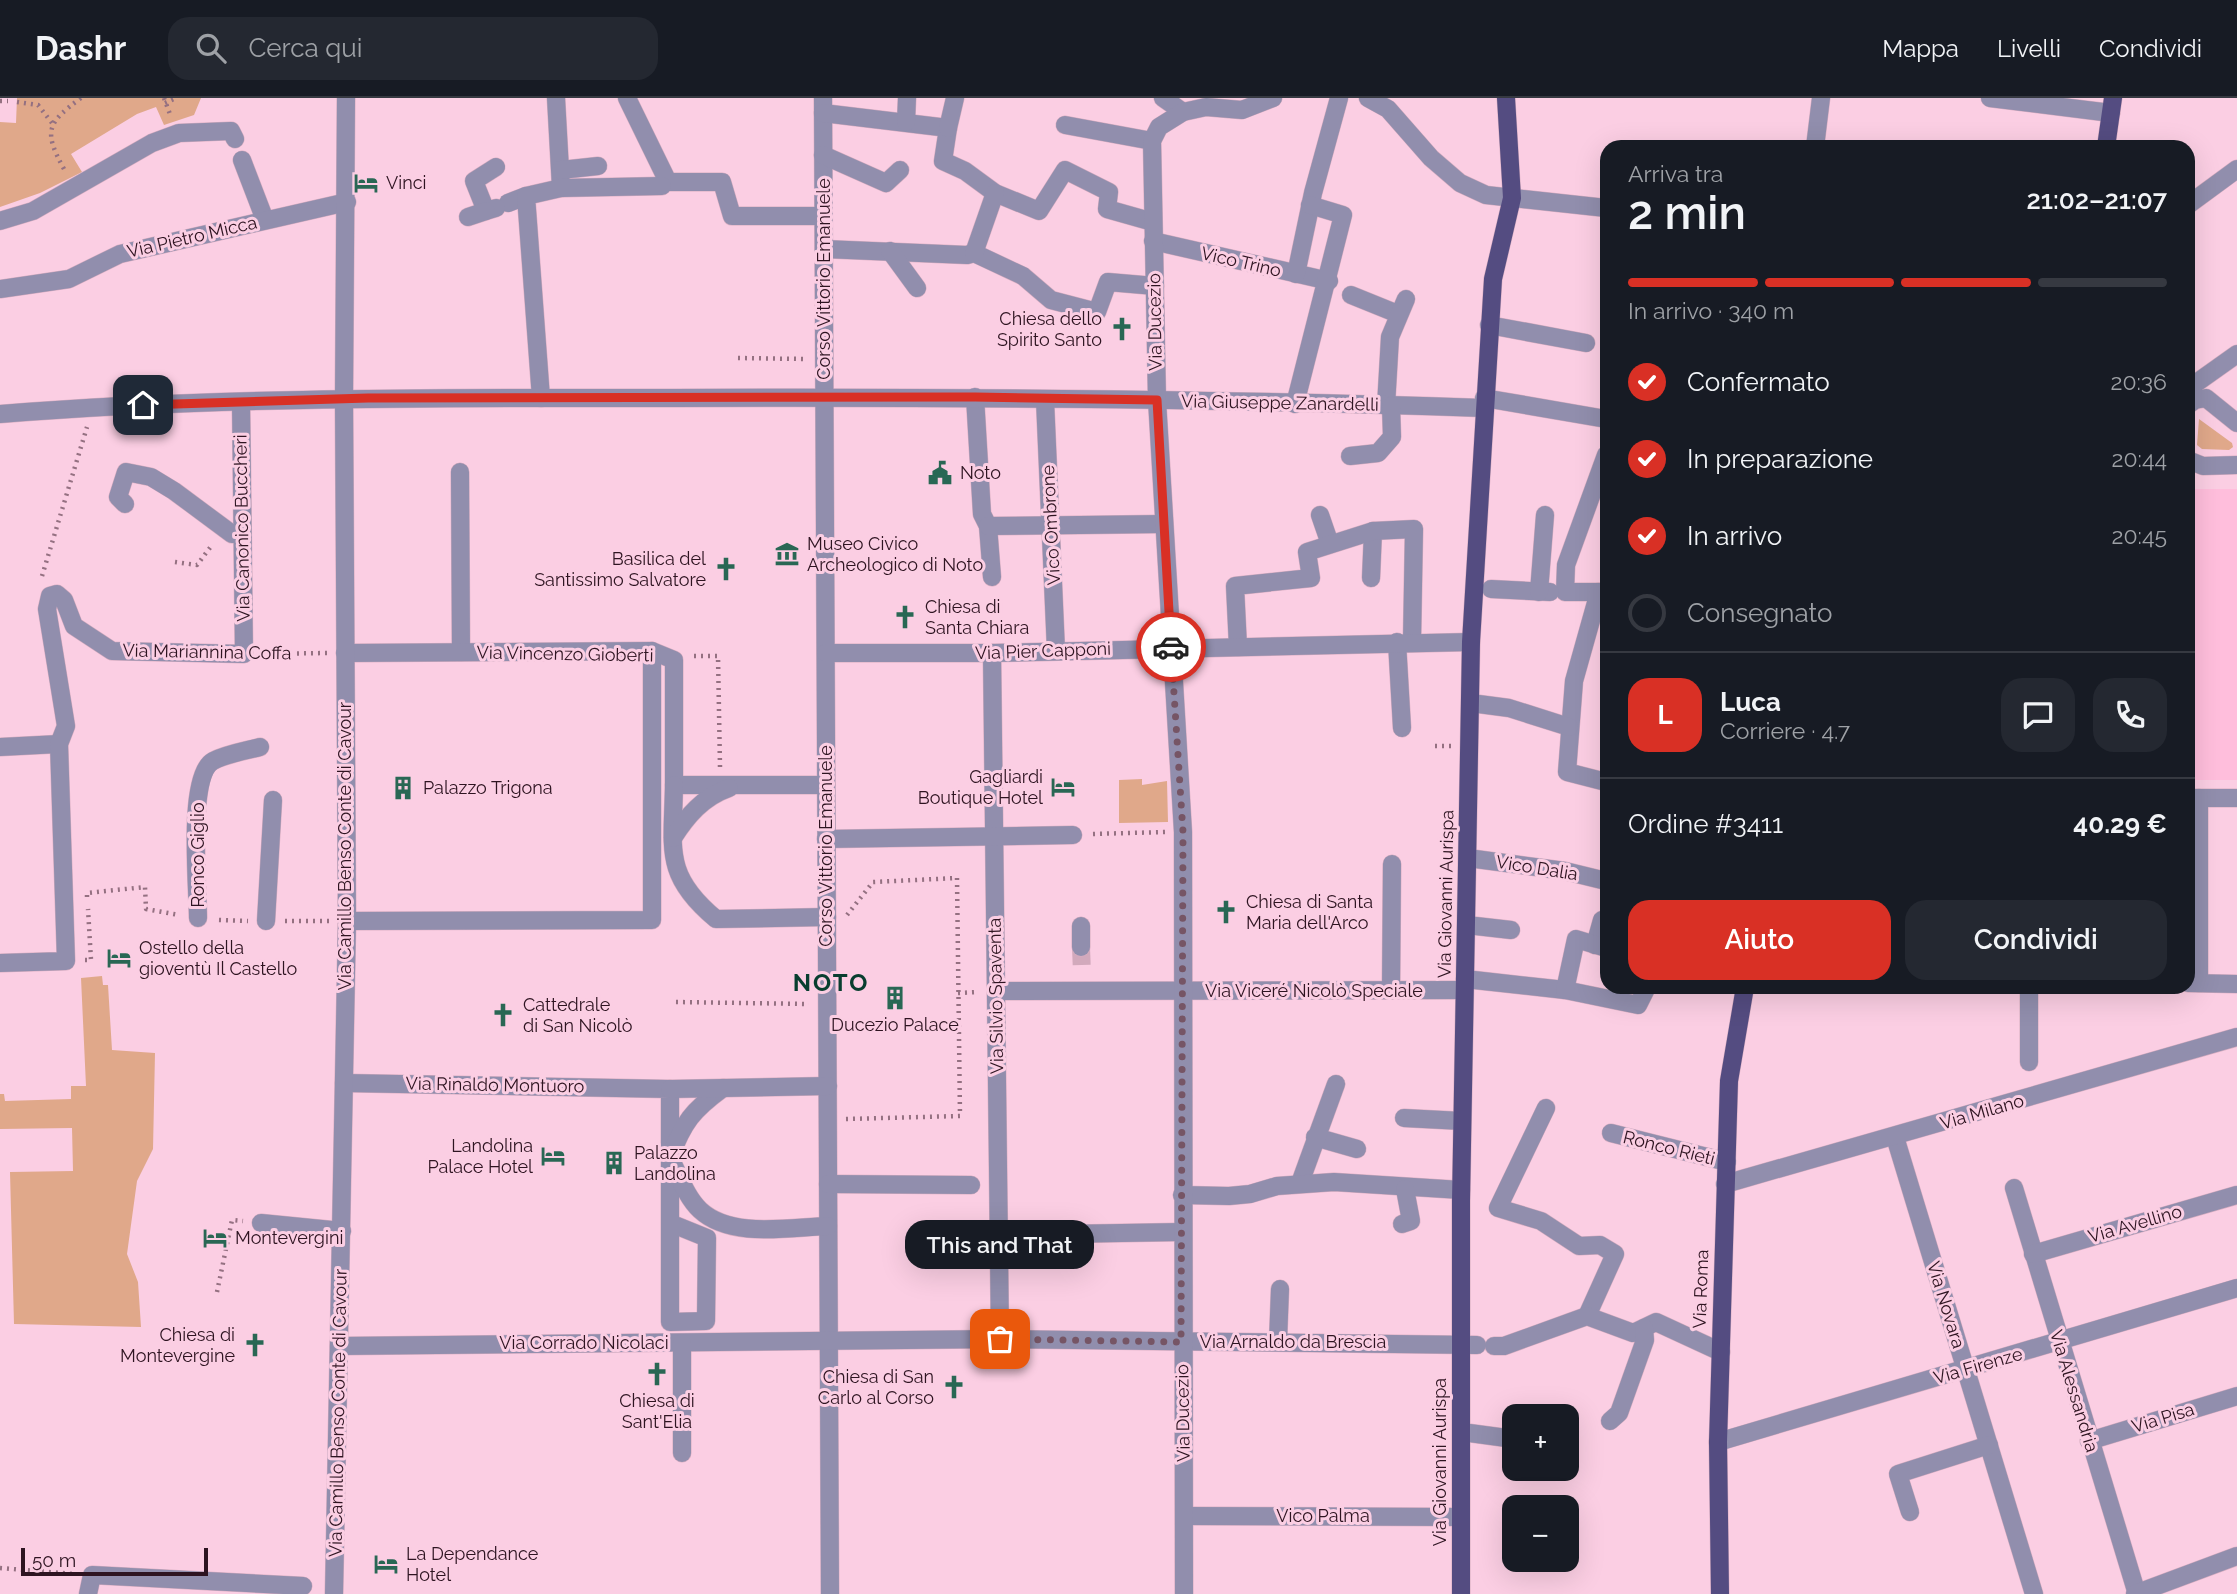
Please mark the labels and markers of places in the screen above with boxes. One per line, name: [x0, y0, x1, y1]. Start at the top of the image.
hotel icon: Vinci: [352, 169, 380, 197]
place label: Vinci: [386, 172, 426, 193]
place label: Chiesa dello Spirito Santo: [997, 308, 1102, 350]
church icon: Chiesa dello Spirito Santo: [1108, 315, 1136, 343]
pin: [113, 375, 173, 435]
public building icon: Noto: [926, 459, 954, 487]
place label: Noto: [960, 462, 1001, 483]
place label: Museo Civico Archeologico di Noto: [807, 533, 983, 575]
museum icon: Museo Civico Archeologico di Noto: [773, 540, 801, 568]
place label: Basilica del Santissimo Salvatore: [534, 548, 706, 590]
church icon: Basilica del Santissimo Salvatore: [712, 555, 740, 583]
place label: Chiesa di Santa Chiara: [925, 596, 1029, 638]
church icon: Chiesa di Santa Chiara: [891, 603, 919, 631]
place label: Gagliardi Boutique Hotel: [918, 766, 1043, 808]
hotel icon: Gagliardi Boutique Hotel: [1049, 773, 1077, 801]
building icon: Palazzo Trigona: [389, 774, 417, 802]
place label: Palazzo Trigona: [423, 777, 553, 798]
place label: Chiesa di Santa Maria dell'Arco: [1246, 891, 1373, 933]
church icon: Chiesa di Santa Maria dell'Arco: [1212, 898, 1240, 926]
place label: Ostello della gioventù Il Castello: [139, 937, 297, 979]
hotel icon: Ostello della gioventù Il Castello: [105, 944, 133, 972]
building icon: Ducezio Palace: [881, 984, 909, 1012]
place label: Cattedrale di San Nicolò: [523, 994, 633, 1036]
church icon: Cattedrale di San Nicolò: [489, 1001, 517, 1029]
place label: Ducezio Palace: [831, 1014, 959, 1035]
place label: Landolina Palace Hotel: [427, 1135, 533, 1177]
hotel icon: Landolina Palace Hotel: [539, 1142, 567, 1170]
place label: Palazzo Landolina: [634, 1142, 716, 1184]
building icon: Palazzo Landolina: [600, 1149, 628, 1177]
callout: This and That: [906, 1220, 1094, 1269]
hotel icon: Montevergini: [201, 1224, 229, 1252]
place label: Montevergini: [235, 1227, 343, 1248]
pin: [970, 1309, 1030, 1369]
place label: Chiesa di Montevergine: [120, 1324, 235, 1366]
church icon: Chiesa di Montevergine: [241, 1331, 269, 1359]
church icon: Chiesa di Sant'Elia: [643, 1360, 671, 1388]
place label: Chiesa di San Carlo al Corso: [818, 1366, 934, 1408]
church icon: Chiesa di San Carlo al Corso: [940, 1373, 968, 1401]
place label: Chiesa di Sant'Elia: [619, 1390, 695, 1432]
place label: La Dependance Hotel: [406, 1543, 539, 1585]
hotel icon: La Dependance Hotel: [372, 1550, 400, 1578]

